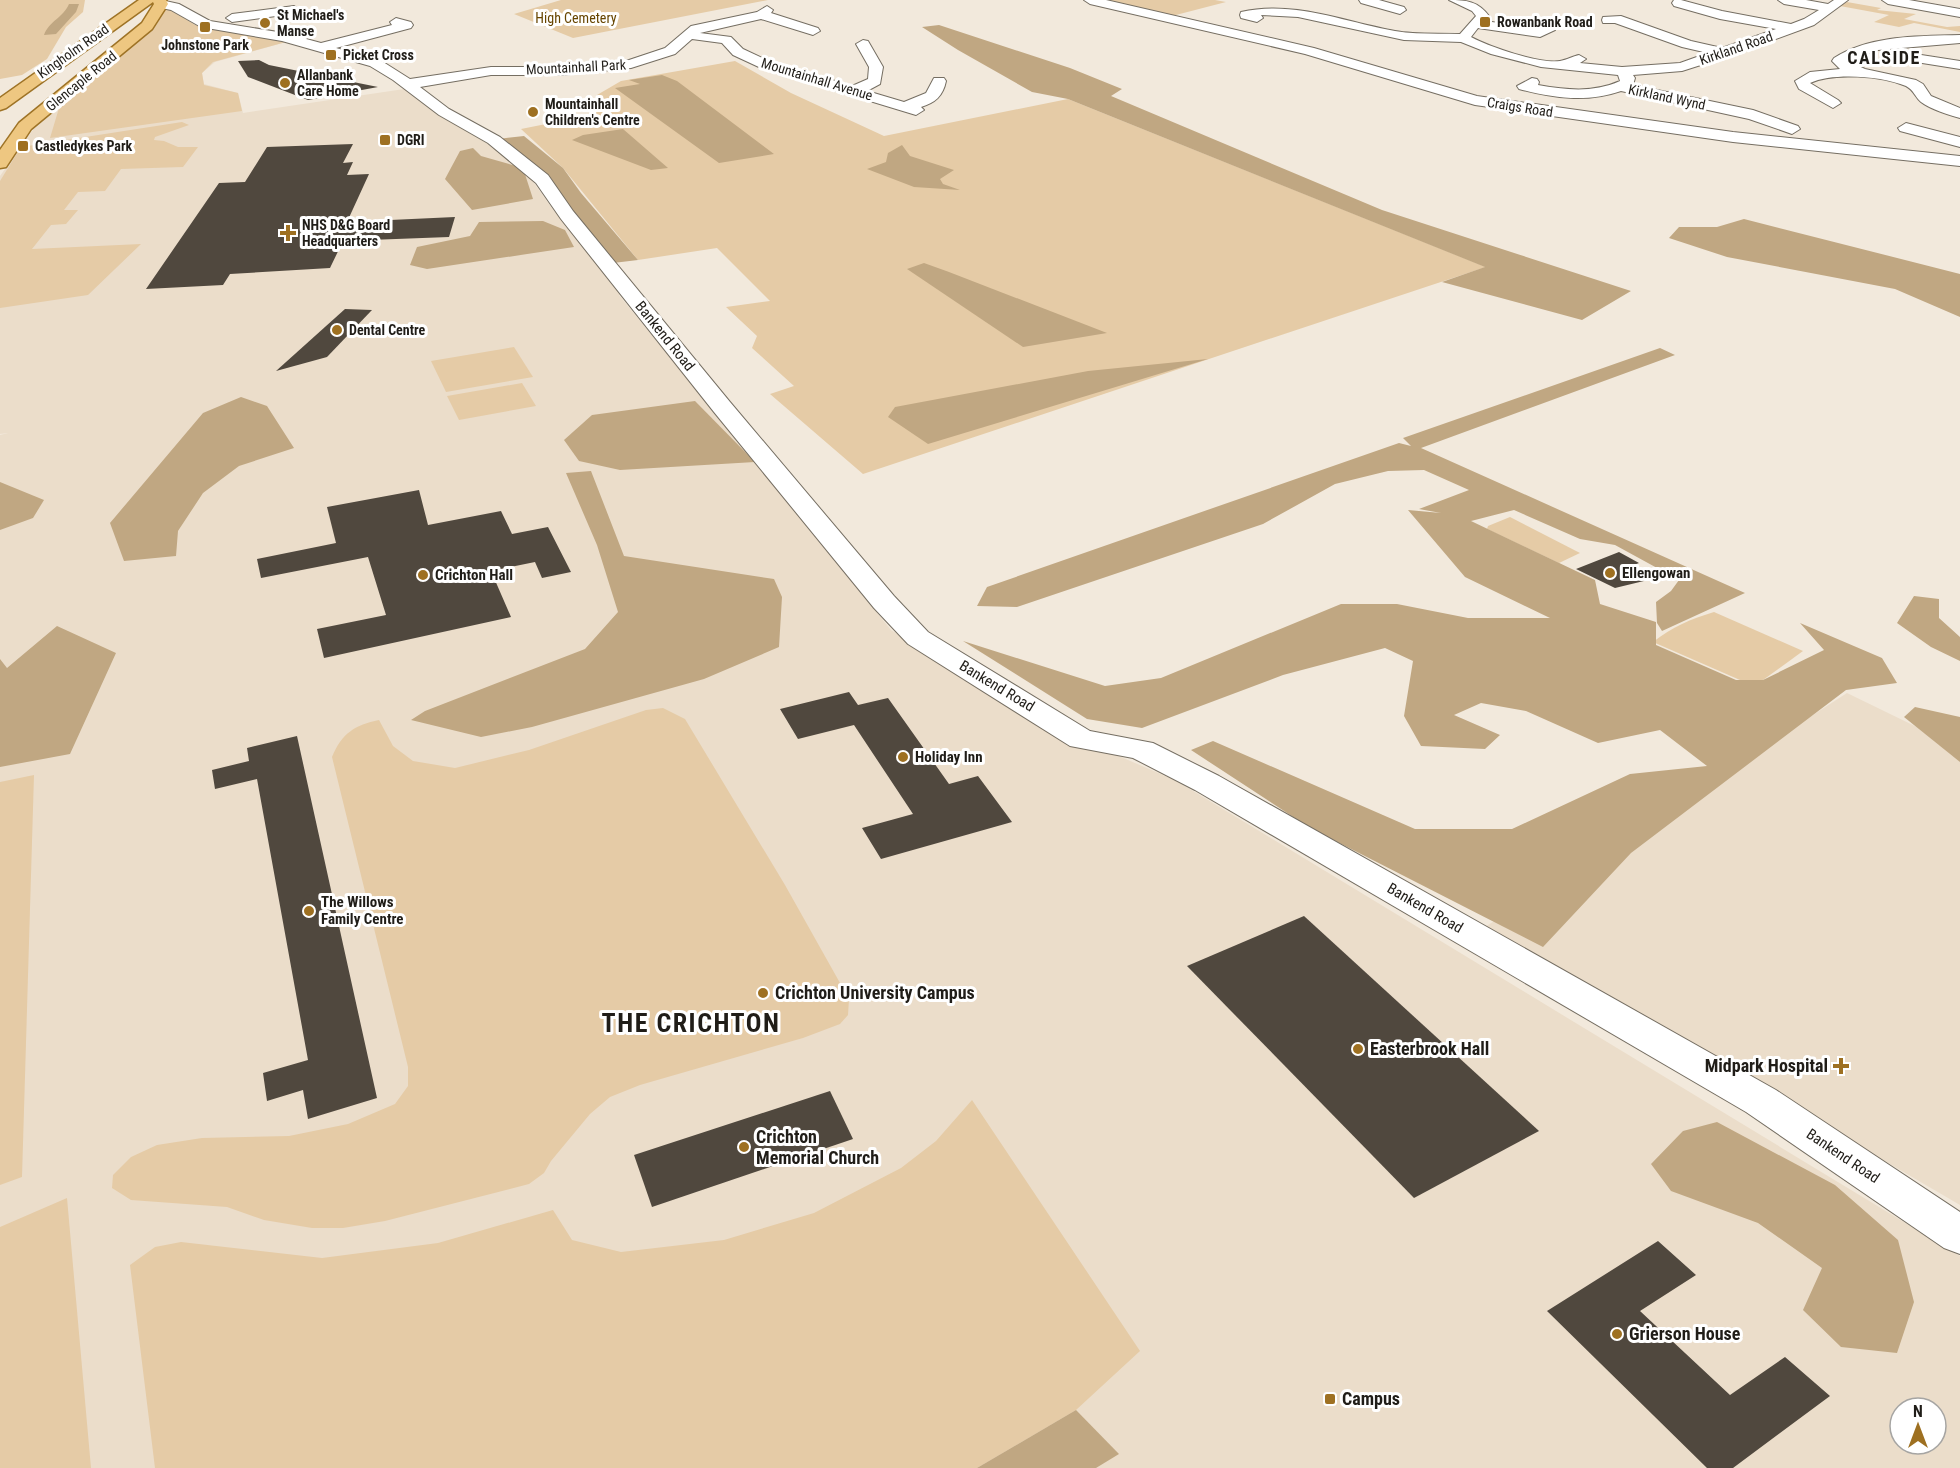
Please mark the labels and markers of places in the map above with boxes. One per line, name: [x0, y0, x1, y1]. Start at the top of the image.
place label: St Michael's Manse: [277, 7, 344, 39]
place label: Rowanbank Road: [1497, 14, 1593, 30]
marker: Rowanbank Road: [1478, 15, 1492, 29]
marker: St Michael's Manse: [258, 16, 272, 30]
marker: Johnstone Park: [198, 20, 212, 34]
place label: Johnstone Park: [161, 37, 249, 53]
place label: Picket Cross: [343, 47, 414, 63]
marker: Picket Cross: [324, 48, 338, 62]
place label: Allanbank Care Home: [297, 67, 359, 99]
marker: Allanbank Care Home: [278, 76, 292, 90]
place label: Mountainhall Children's Centre: [545, 96, 640, 128]
marker: Mountainhall Children's Centre: [526, 105, 540, 119]
place label: DGRI: [397, 132, 425, 148]
marker: DGRI: [378, 133, 392, 147]
place label: Castledykes Park: [35, 138, 133, 154]
marker: Castledykes Park: [16, 139, 30, 153]
place label: NHS D&G Board Headquarters: [302, 217, 390, 249]
marker: NHS D&G Board Headquarters: [279, 224, 297, 242]
place label: Dental Centre: [349, 322, 426, 338]
marker: Dental Centre: [330, 323, 344, 337]
place label: Ellengowan: [1622, 564, 1690, 582]
place label: Crichton Hall: [435, 566, 513, 584]
marker: Ellengowan: [1603, 566, 1617, 580]
marker: Crichton Hall: [416, 568, 430, 582]
place label: Holiday Inn: [915, 748, 983, 766]
marker: Holiday Inn: [896, 750, 910, 764]
place label: The Willows Family Centre: [321, 893, 404, 928]
marker: The Willows Family Centre: [302, 904, 316, 918]
place label: Crichton University Campus: [775, 982, 975, 1003]
marker: Crichton University Campus: [756, 986, 770, 1000]
place label: Easterbrook Hall: [1370, 1038, 1489, 1059]
marker: Easterbrook Hall: [1351, 1042, 1365, 1056]
place label: Midpark Hospital: [1705, 1055, 1828, 1076]
marker: Midpark Hospital: [1832, 1057, 1850, 1075]
place label: Crichton Memorial Church: [756, 1126, 879, 1168]
marker: Crichton Memorial Church: [737, 1140, 751, 1154]
place label: Grierson House: [1629, 1323, 1741, 1344]
marker: Grierson House: [1610, 1327, 1624, 1341]
place label: Campus: [1342, 1388, 1400, 1409]
marker: Campus: [1323, 1392, 1337, 1406]

